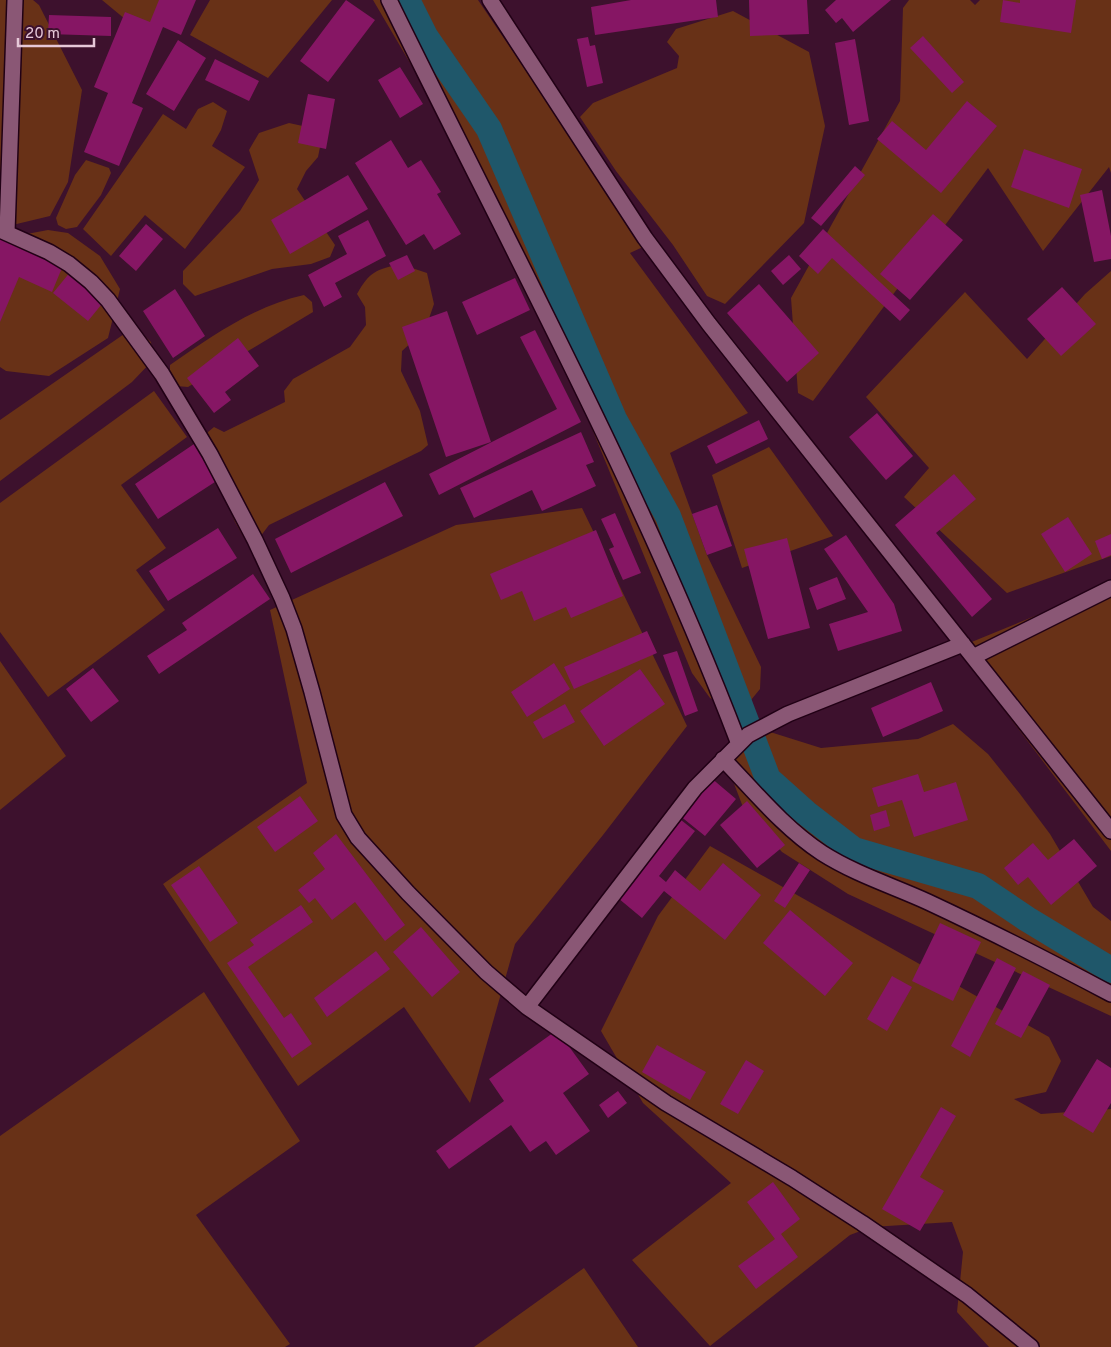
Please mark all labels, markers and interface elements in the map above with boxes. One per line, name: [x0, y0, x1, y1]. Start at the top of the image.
scale bar: [18, 15, 94, 47]
text: 20 m: [25, 25, 60, 44]

